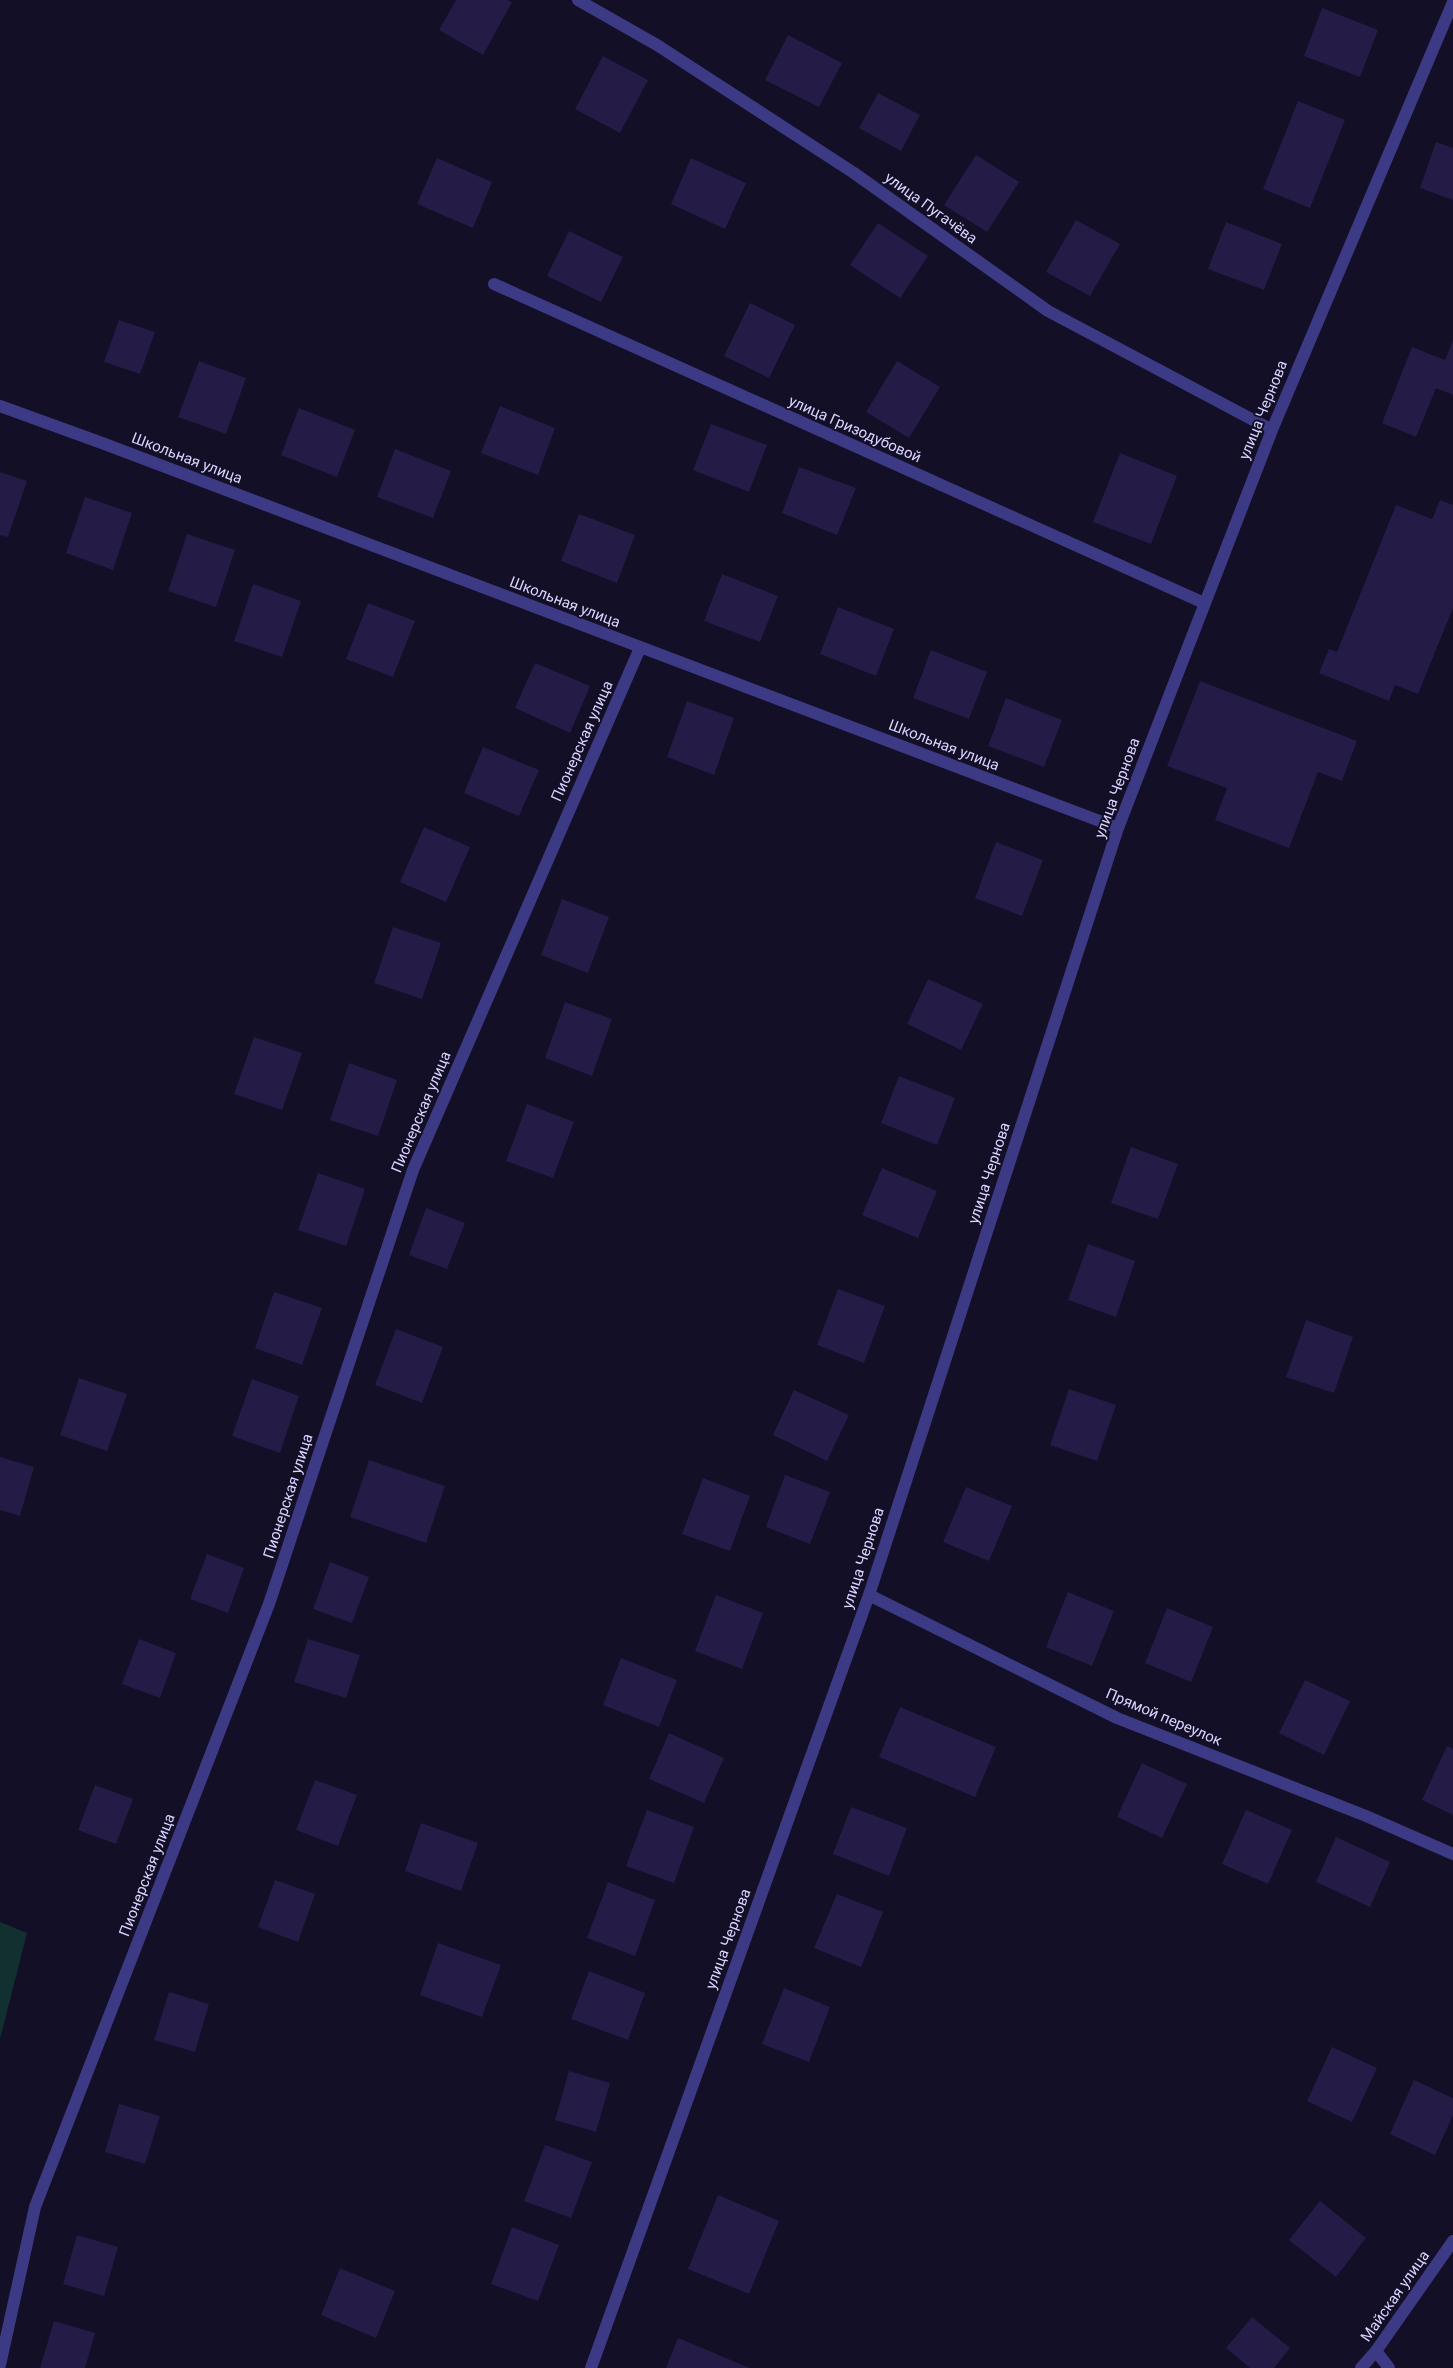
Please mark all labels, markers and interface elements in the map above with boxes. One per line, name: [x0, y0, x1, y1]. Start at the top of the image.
street label: улица Пугачёва: [881, 168, 981, 248]
street label: улица Чернова: [1235, 358, 1291, 462]
street label: улица Гризодубовой: [786, 392, 924, 466]
street label: Школьная улица: [129, 429, 245, 487]
street label: Школьная улица: [507, 573, 623, 631]
street label: Пионерская улица: [547, 678, 617, 804]
street label: Школьная улица: [886, 716, 1002, 774]
street label: улица Чернова: [1091, 735, 1143, 841]
street label: Пионерская улица: [387, 1049, 455, 1175]
street label: улица Чернова: [964, 1120, 1014, 1226]
street label: Пионерская улица: [259, 1431, 317, 1561]
street label: улица Чернова: [838, 1505, 888, 1611]
street label: Прямой переулок: [1103, 1684, 1225, 1750]
street label: Пионерская улица: [115, 1811, 179, 1939]
street label: улица Чернова: [702, 1886, 754, 1992]
street label: Майская улица: [1357, 2247, 1433, 2345]

